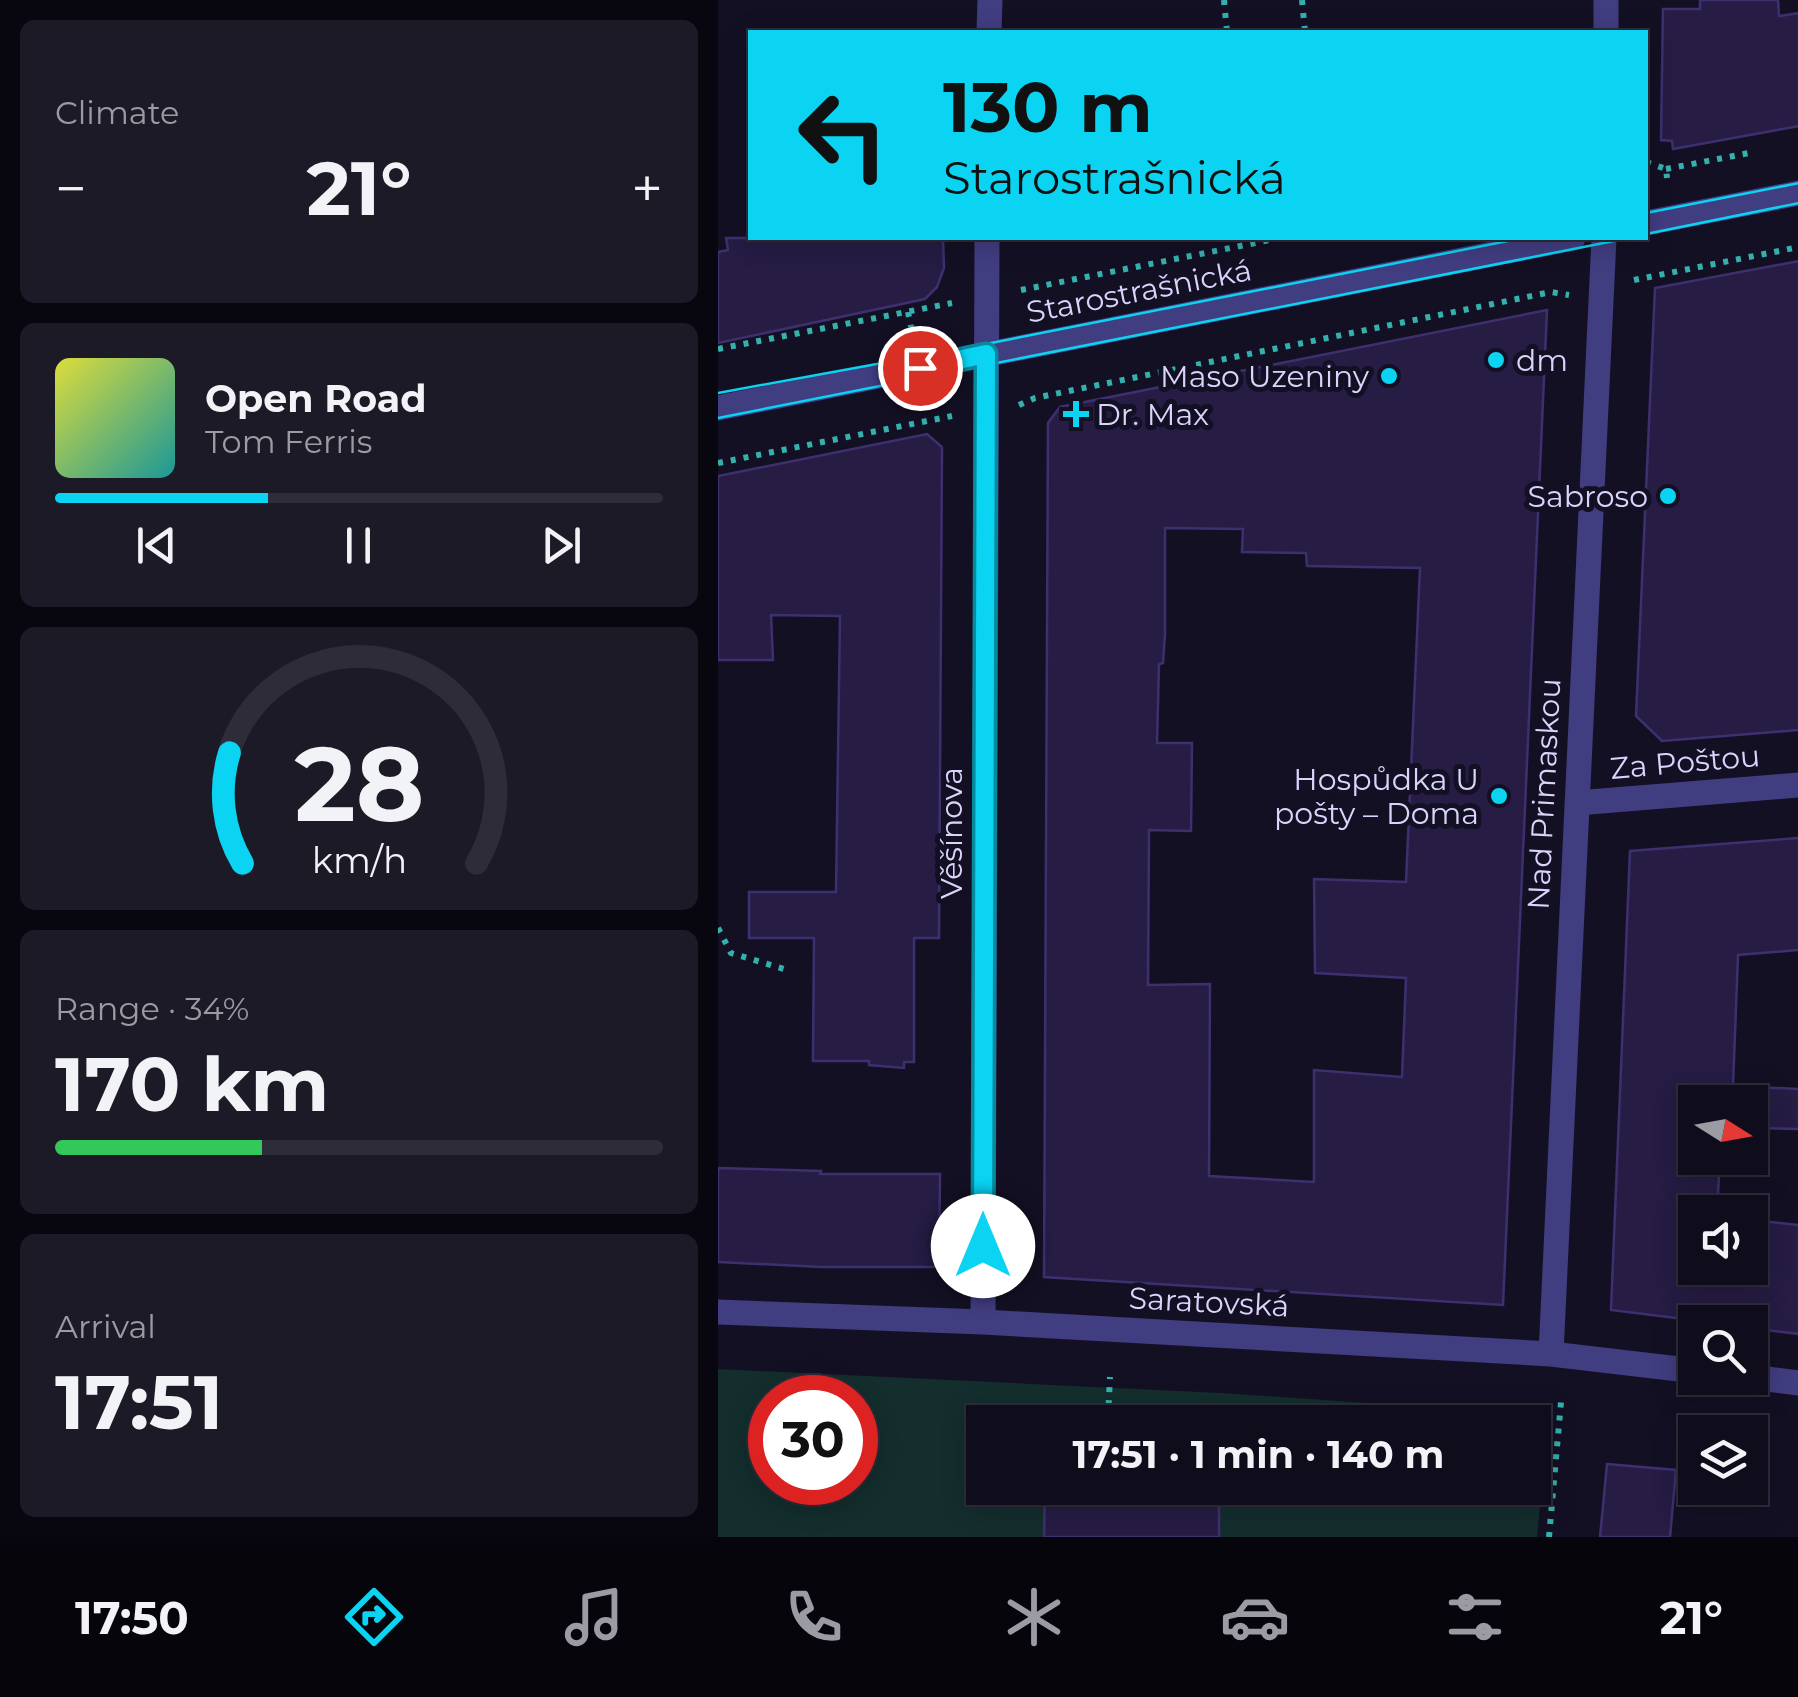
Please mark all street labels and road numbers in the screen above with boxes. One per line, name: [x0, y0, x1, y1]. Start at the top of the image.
street label: Starostrašnická: [1023, 251, 1255, 331]
street label: Nad Primaskou: [1519, 677, 1569, 911]
street label: Za Poštou: [1609, 737, 1761, 787]
street label: Věšínova: [933, 767, 970, 899]
street label: Saratovská: [1128, 1279, 1290, 1325]

